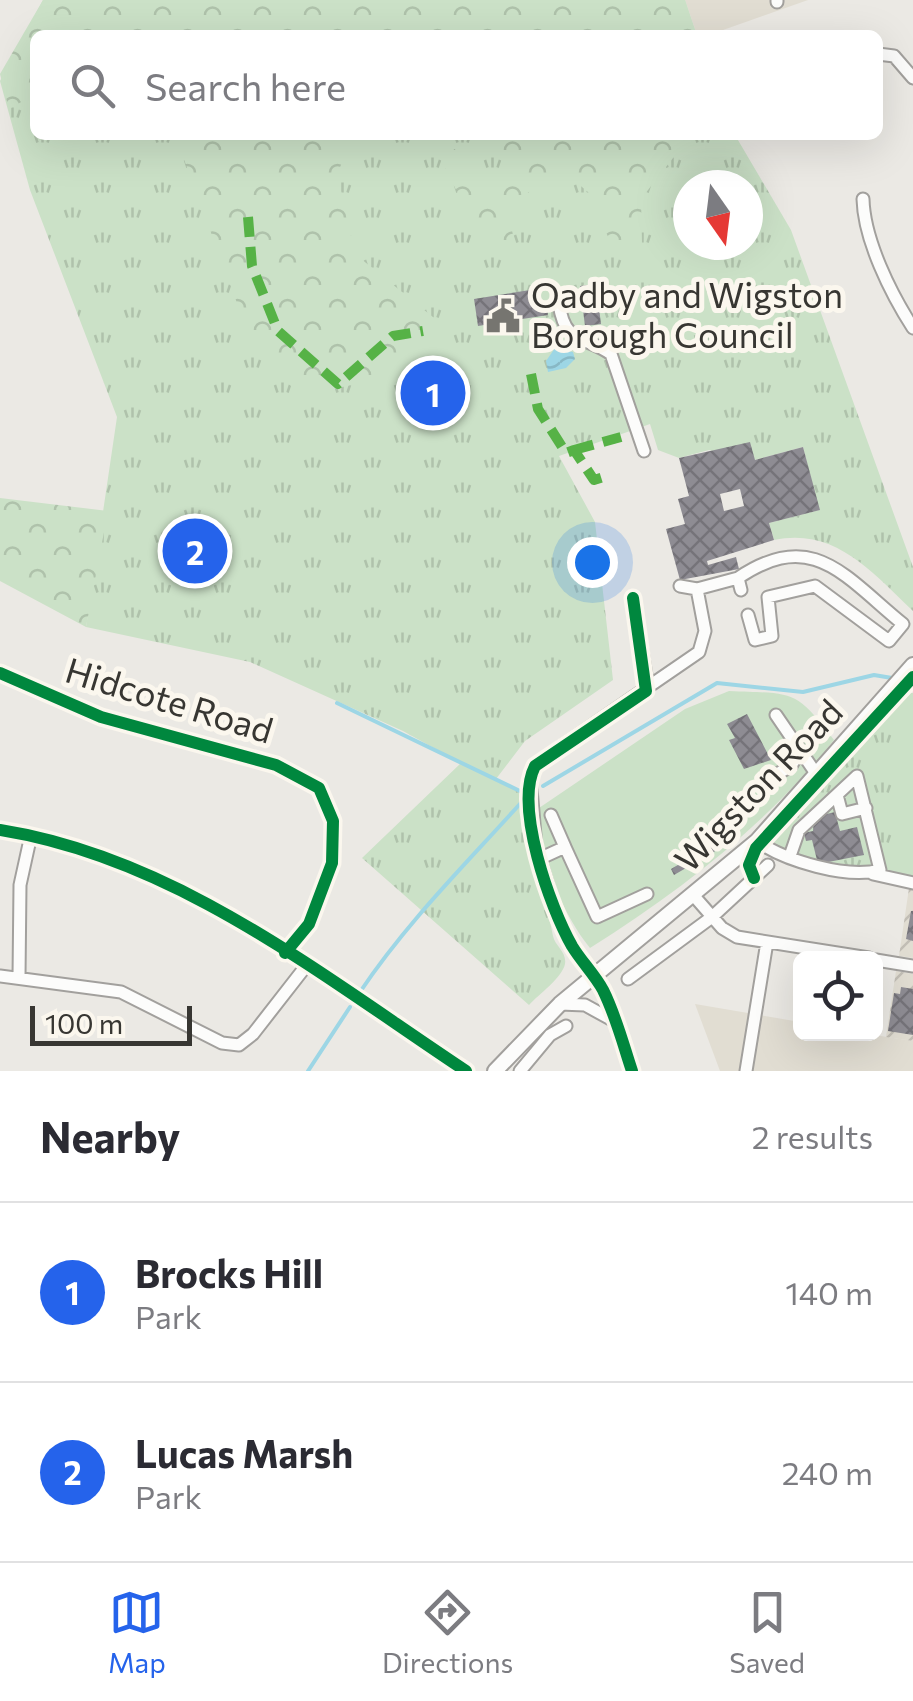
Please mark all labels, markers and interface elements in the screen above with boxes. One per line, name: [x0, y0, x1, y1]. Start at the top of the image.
search box: [30, 30, 883, 140]
icon: search: [65, 58, 120, 113]
text: Search here: [145, 62, 346, 109]
north arrow: [673, 170, 763, 260]
place label: Oadby and Wigston Borough Council: [531, 272, 843, 355]
public building icon: Oadby and Wigston Borough Council: [484, 297, 522, 335]
pin: 1: [400, 356, 466, 430]
pin: 2: [162, 514, 228, 588]
your location: [567, 537, 618, 588]
street label: Hidcote Road: [61, 647, 279, 751]
street label: Wigston Road: [664, 689, 850, 879]
map controls: [793, 951, 883, 1041]
button: locate: [793, 951, 883, 1041]
scale bar: [30, 1001, 192, 1046]
text: 100 m: [45, 1006, 123, 1040]
text: Nearby: [40, 1110, 180, 1162]
text: 2 results: [752, 1116, 873, 1156]
text: Brocks Hill: [135, 1249, 323, 1296]
text: 1: [65, 1272, 80, 1312]
text: 140 m: [785, 1272, 873, 1312]
text: Park: [135, 1296, 202, 1336]
text: Lucas Marsh: [135, 1429, 353, 1476]
text: 2: [63, 1452, 82, 1492]
text: 240 m: [782, 1452, 873, 1492]
text: Park: [135, 1476, 202, 1516]
tab: Map: [108, 1585, 166, 1679]
tab: Directions: [382, 1585, 513, 1679]
tab: Saved: [729, 1585, 805, 1679]

